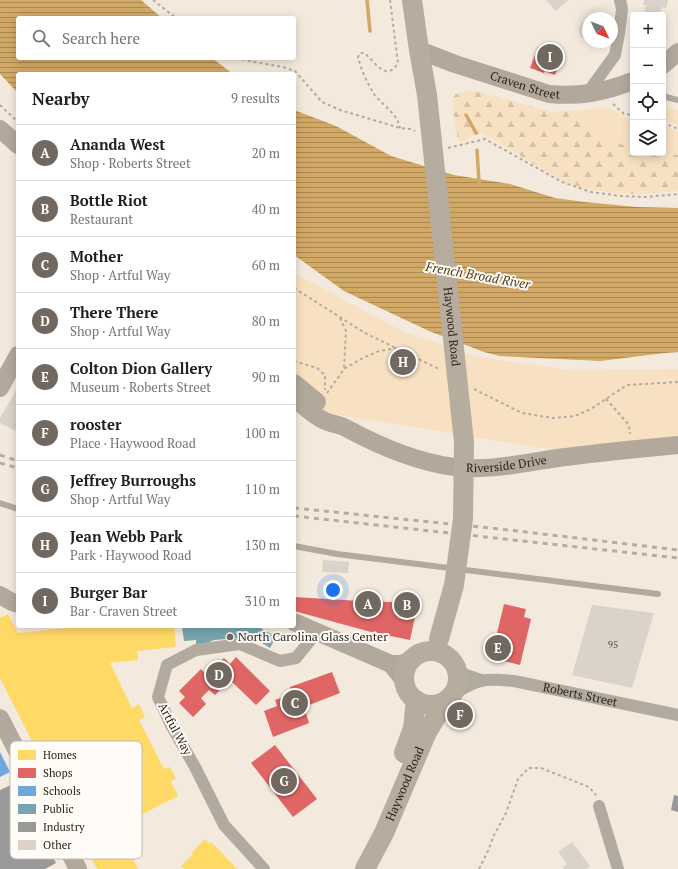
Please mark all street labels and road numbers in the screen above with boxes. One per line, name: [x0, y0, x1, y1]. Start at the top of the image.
street label: Craven Street: [488, 68, 561, 102]
street label: Haywood Road: [441, 286, 464, 367]
street label: Riverside Drive: [466, 452, 548, 475]
street label: Roberts Street: [542, 679, 619, 709]
street label: Artful Way: [155, 700, 196, 758]
street label: Haywood Road: [382, 744, 427, 823]

